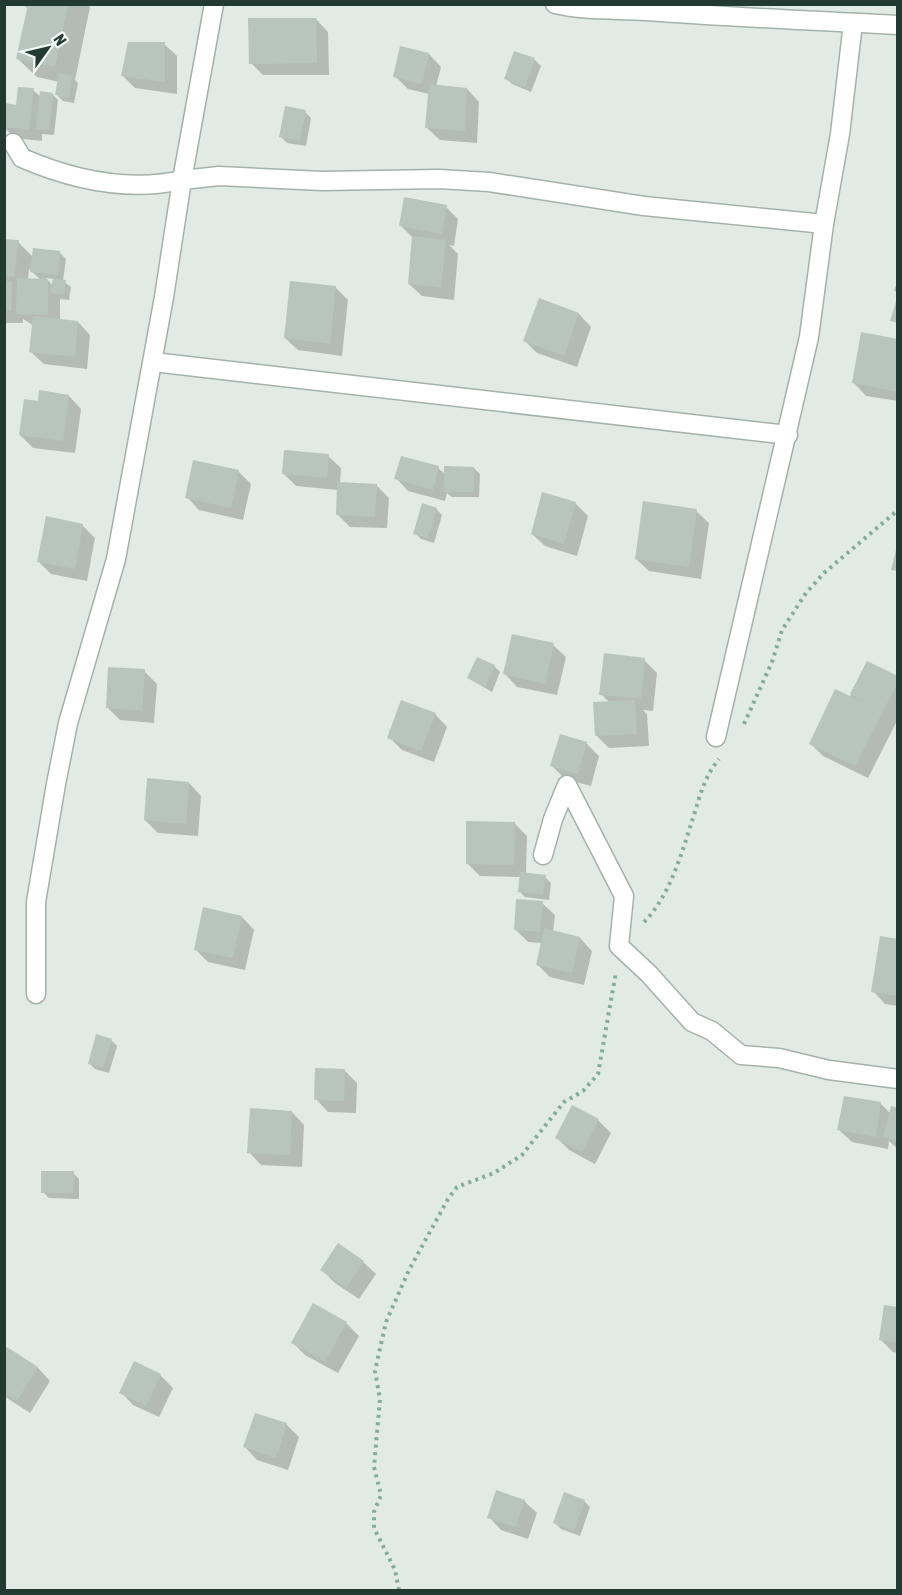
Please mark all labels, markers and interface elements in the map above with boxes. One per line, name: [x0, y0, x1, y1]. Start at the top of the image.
north arrow: [18, 18, 78, 78]
text: N: [50, 31, 71, 49]

